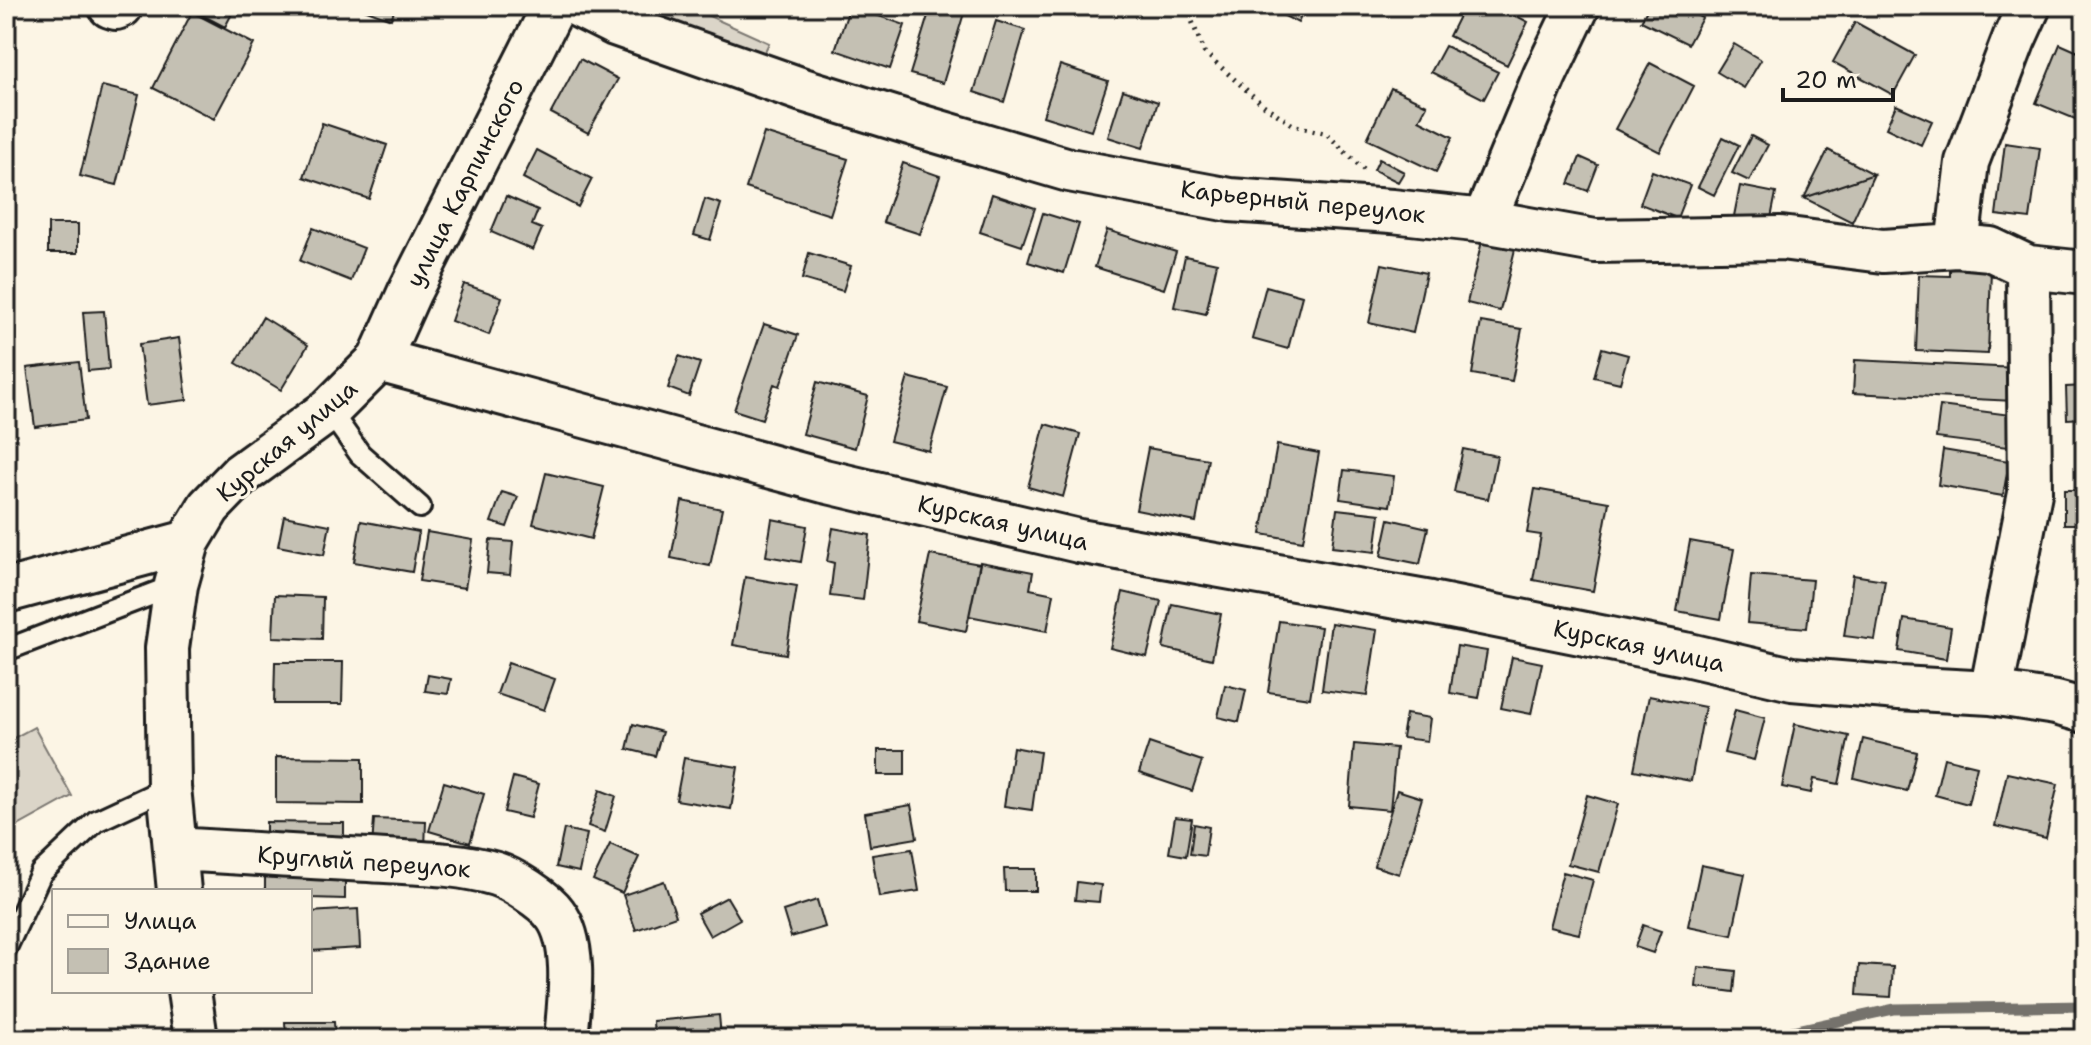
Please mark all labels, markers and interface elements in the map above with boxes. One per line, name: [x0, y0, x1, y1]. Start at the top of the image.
scale bar: [1783, 52, 1893, 102]
text: 20 m: [1795, 64, 1857, 96]
street label: улица Карпинского: [399, 73, 531, 293]
street label: Карьерный переулок: [1179, 173, 1427, 231]
street label: Курская улица: [210, 373, 364, 509]
street label: Курская улица: [914, 488, 1092, 558]
street label: Курская улица: [1550, 612, 1728, 680]
street label: Круглый переулок: [256, 839, 472, 885]
legend: [52, 889, 312, 993]
text: Улица: [124, 905, 197, 937]
text: Здание: [124, 945, 211, 977]

